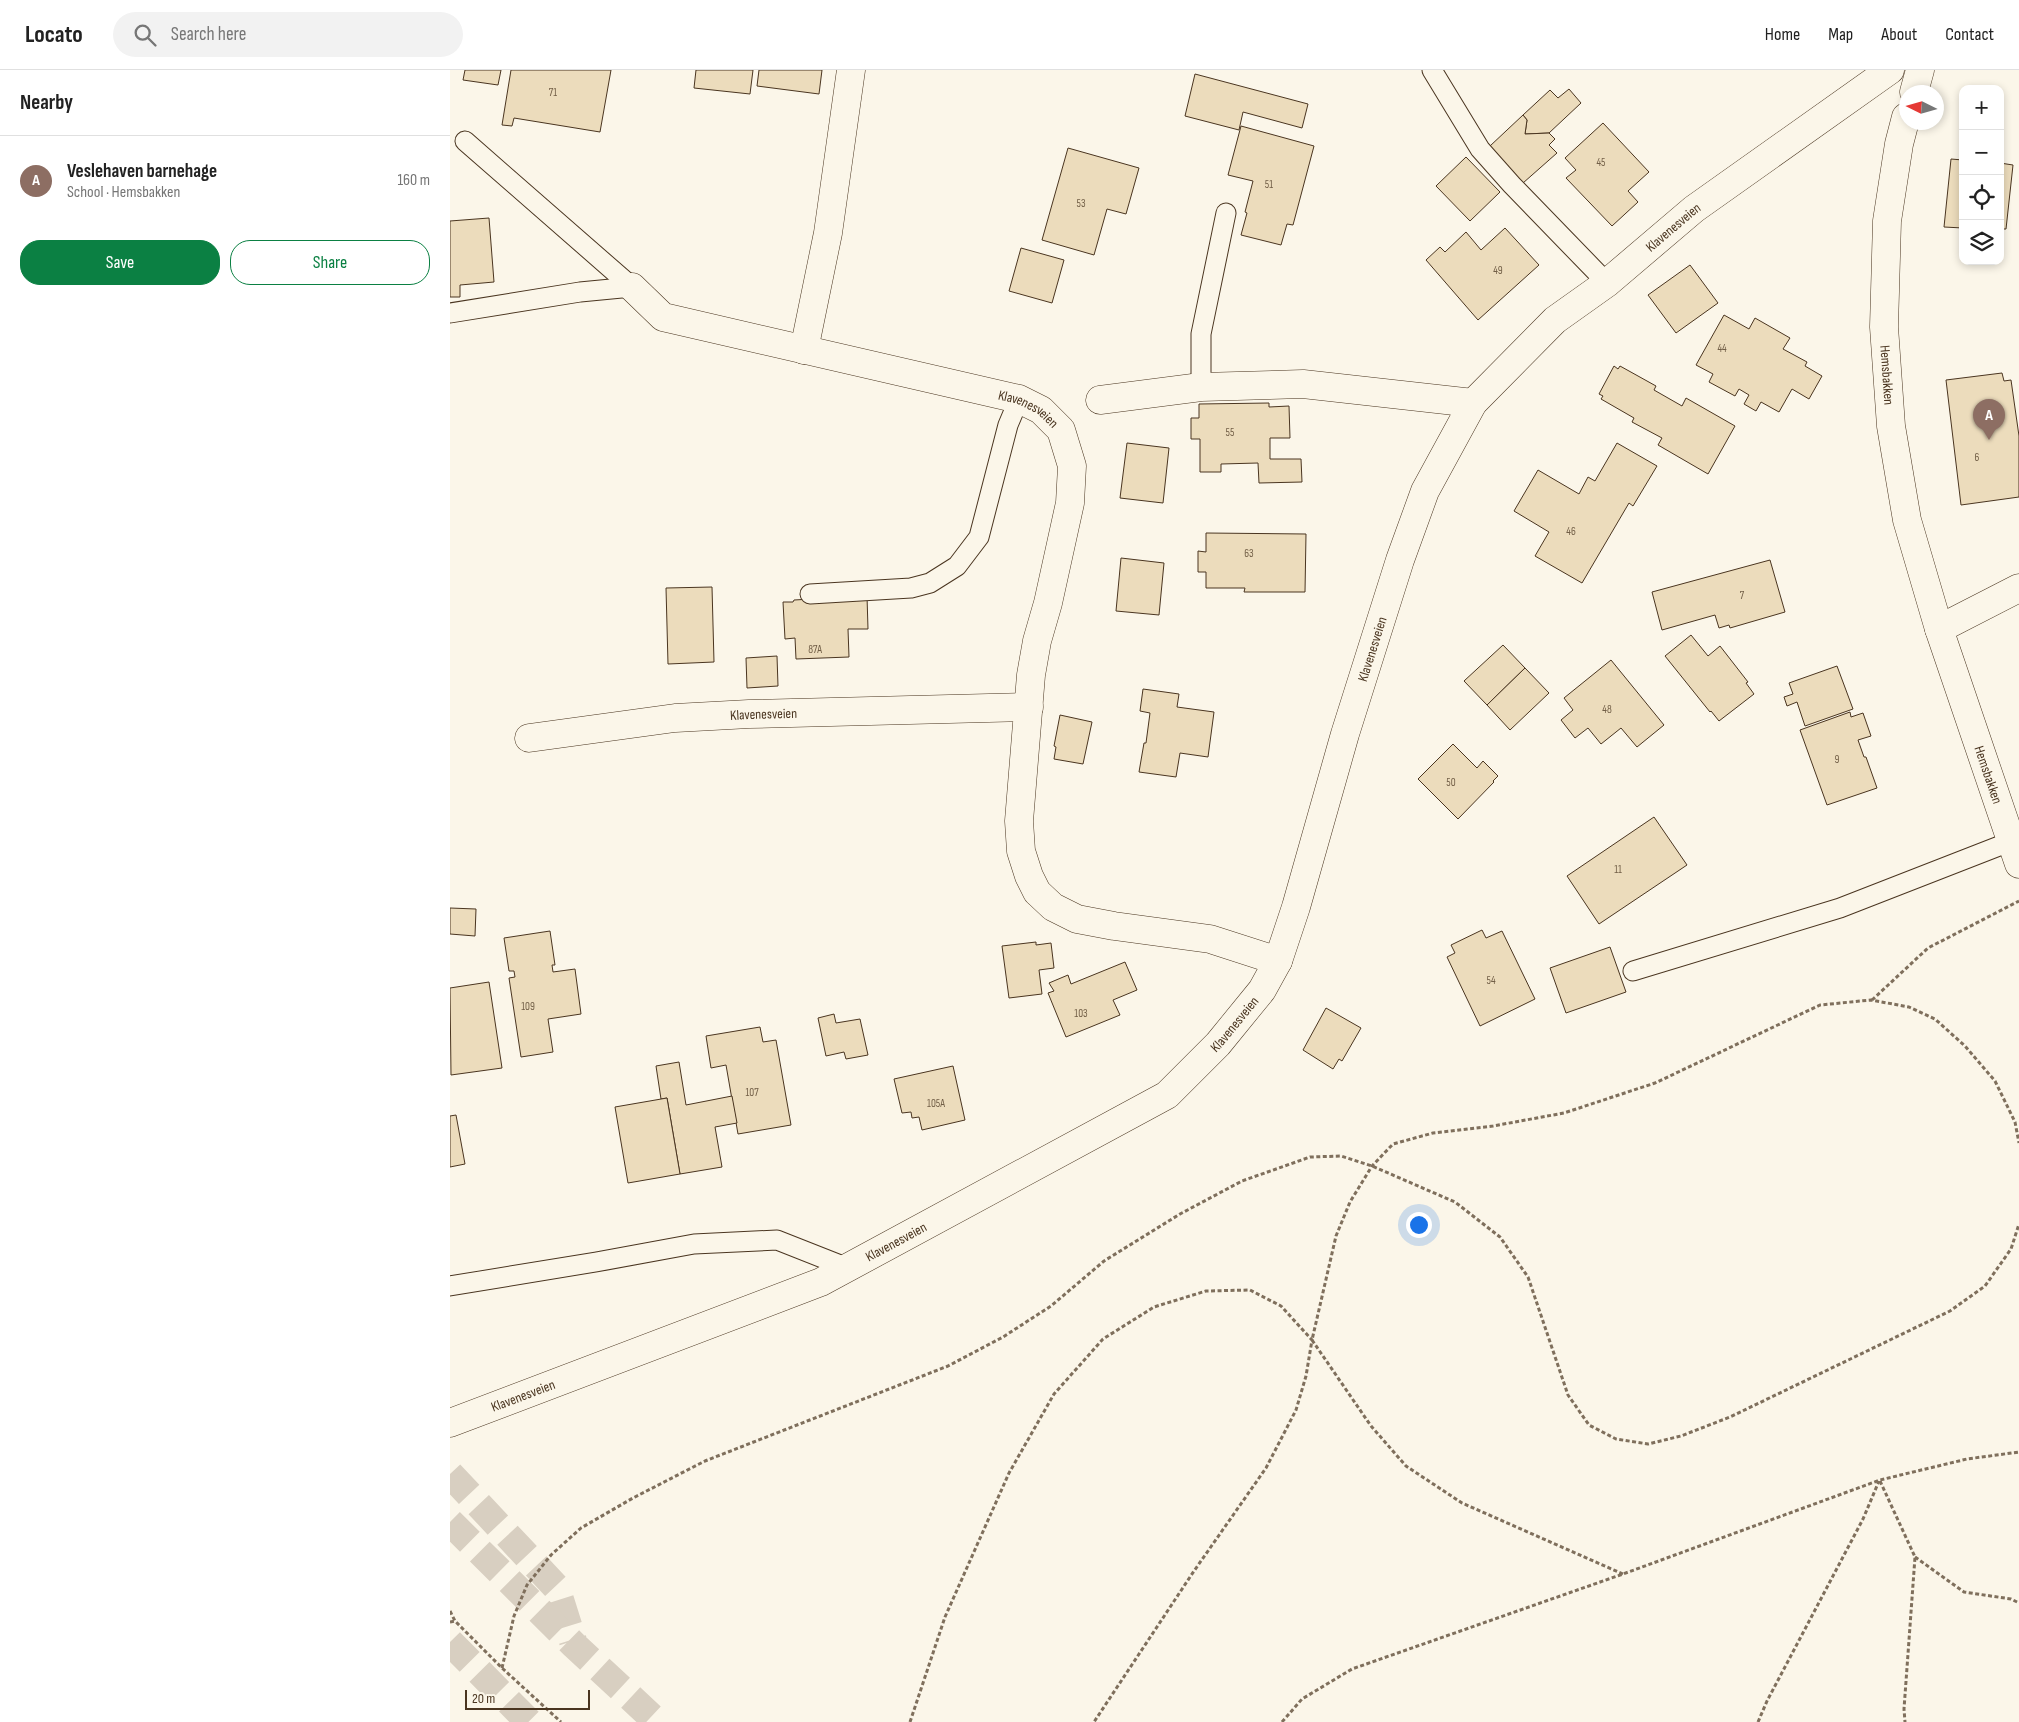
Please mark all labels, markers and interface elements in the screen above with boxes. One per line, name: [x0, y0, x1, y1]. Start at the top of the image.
search box: [113, 12, 463, 57]
text: Locato: [25, 20, 83, 49]
icon: search: [131, 21, 159, 49]
text: Search here: [171, 23, 246, 46]
text: Home: [1765, 24, 1800, 45]
text: Map: [1828, 24, 1853, 45]
text: About: [1881, 24, 1917, 45]
text: Contact: [1945, 24, 1994, 45]
north arrow: [1899, 85, 1944, 130]
map controls: [1959, 85, 2004, 265]
button: +: [1959, 85, 2004, 130]
house number: 71: [549, 86, 557, 99]
text: Nearby: [20, 90, 73, 115]
button: −: [1959, 130, 2004, 175]
house number: 45: [1596, 156, 1606, 169]
text: Veslehaven barnehage: [67, 160, 217, 183]
text: A: [32, 171, 40, 190]
text: 160 m: [397, 171, 430, 190]
button: locate: [1959, 175, 2004, 220]
house number: 51: [1265, 178, 1273, 191]
text: School · Hemsbakken: [67, 183, 180, 202]
house number: 53: [1076, 197, 1086, 210]
street label: Klavenesveien: [1642, 199, 1704, 255]
button: layers: [1959, 220, 2004, 265]
button: Save: [20, 240, 220, 285]
button: Share: [230, 240, 430, 285]
house number: 49: [1493, 264, 1503, 277]
house number: 44: [1717, 342, 1727, 355]
street label: Hemsbakken: [1877, 344, 1898, 406]
street label: Klavenesveien: [997, 386, 1062, 431]
pin: A: [1973, 399, 2005, 440]
house number: 55: [1226, 426, 1234, 439]
house number: 6: [1975, 451, 1980, 464]
house number: 46: [1566, 525, 1576, 538]
house number: 63: [1244, 547, 1254, 560]
house number: 7: [1740, 589, 1745, 602]
street label: Klavenesveien: [1354, 614, 1390, 684]
house number: 87A: [808, 643, 822, 656]
house number: 48: [1602, 703, 1612, 716]
street label: Klavenesveien: [730, 704, 797, 724]
street label: Hemsbakken: [1971, 744, 2006, 806]
house number: 9: [1835, 753, 1840, 766]
house number: 50: [1446, 776, 1456, 789]
house number: 11: [1614, 863, 1622, 876]
house number: 54: [1486, 974, 1496, 987]
street label: Klavenesveien: [1206, 993, 1262, 1056]
house number: 109: [521, 1000, 535, 1013]
house number: 103: [1074, 1007, 1088, 1020]
house number: 107: [745, 1086, 759, 1099]
house number: 105A: [927, 1097, 945, 1110]
your location: [1406, 1212, 1432, 1238]
street label: Klavenesveien: [862, 1218, 929, 1265]
street label: Klavenesveien: [489, 1375, 557, 1415]
scale bar: [465, 1687, 590, 1710]
text: 20 m: [472, 1690, 495, 1707]

